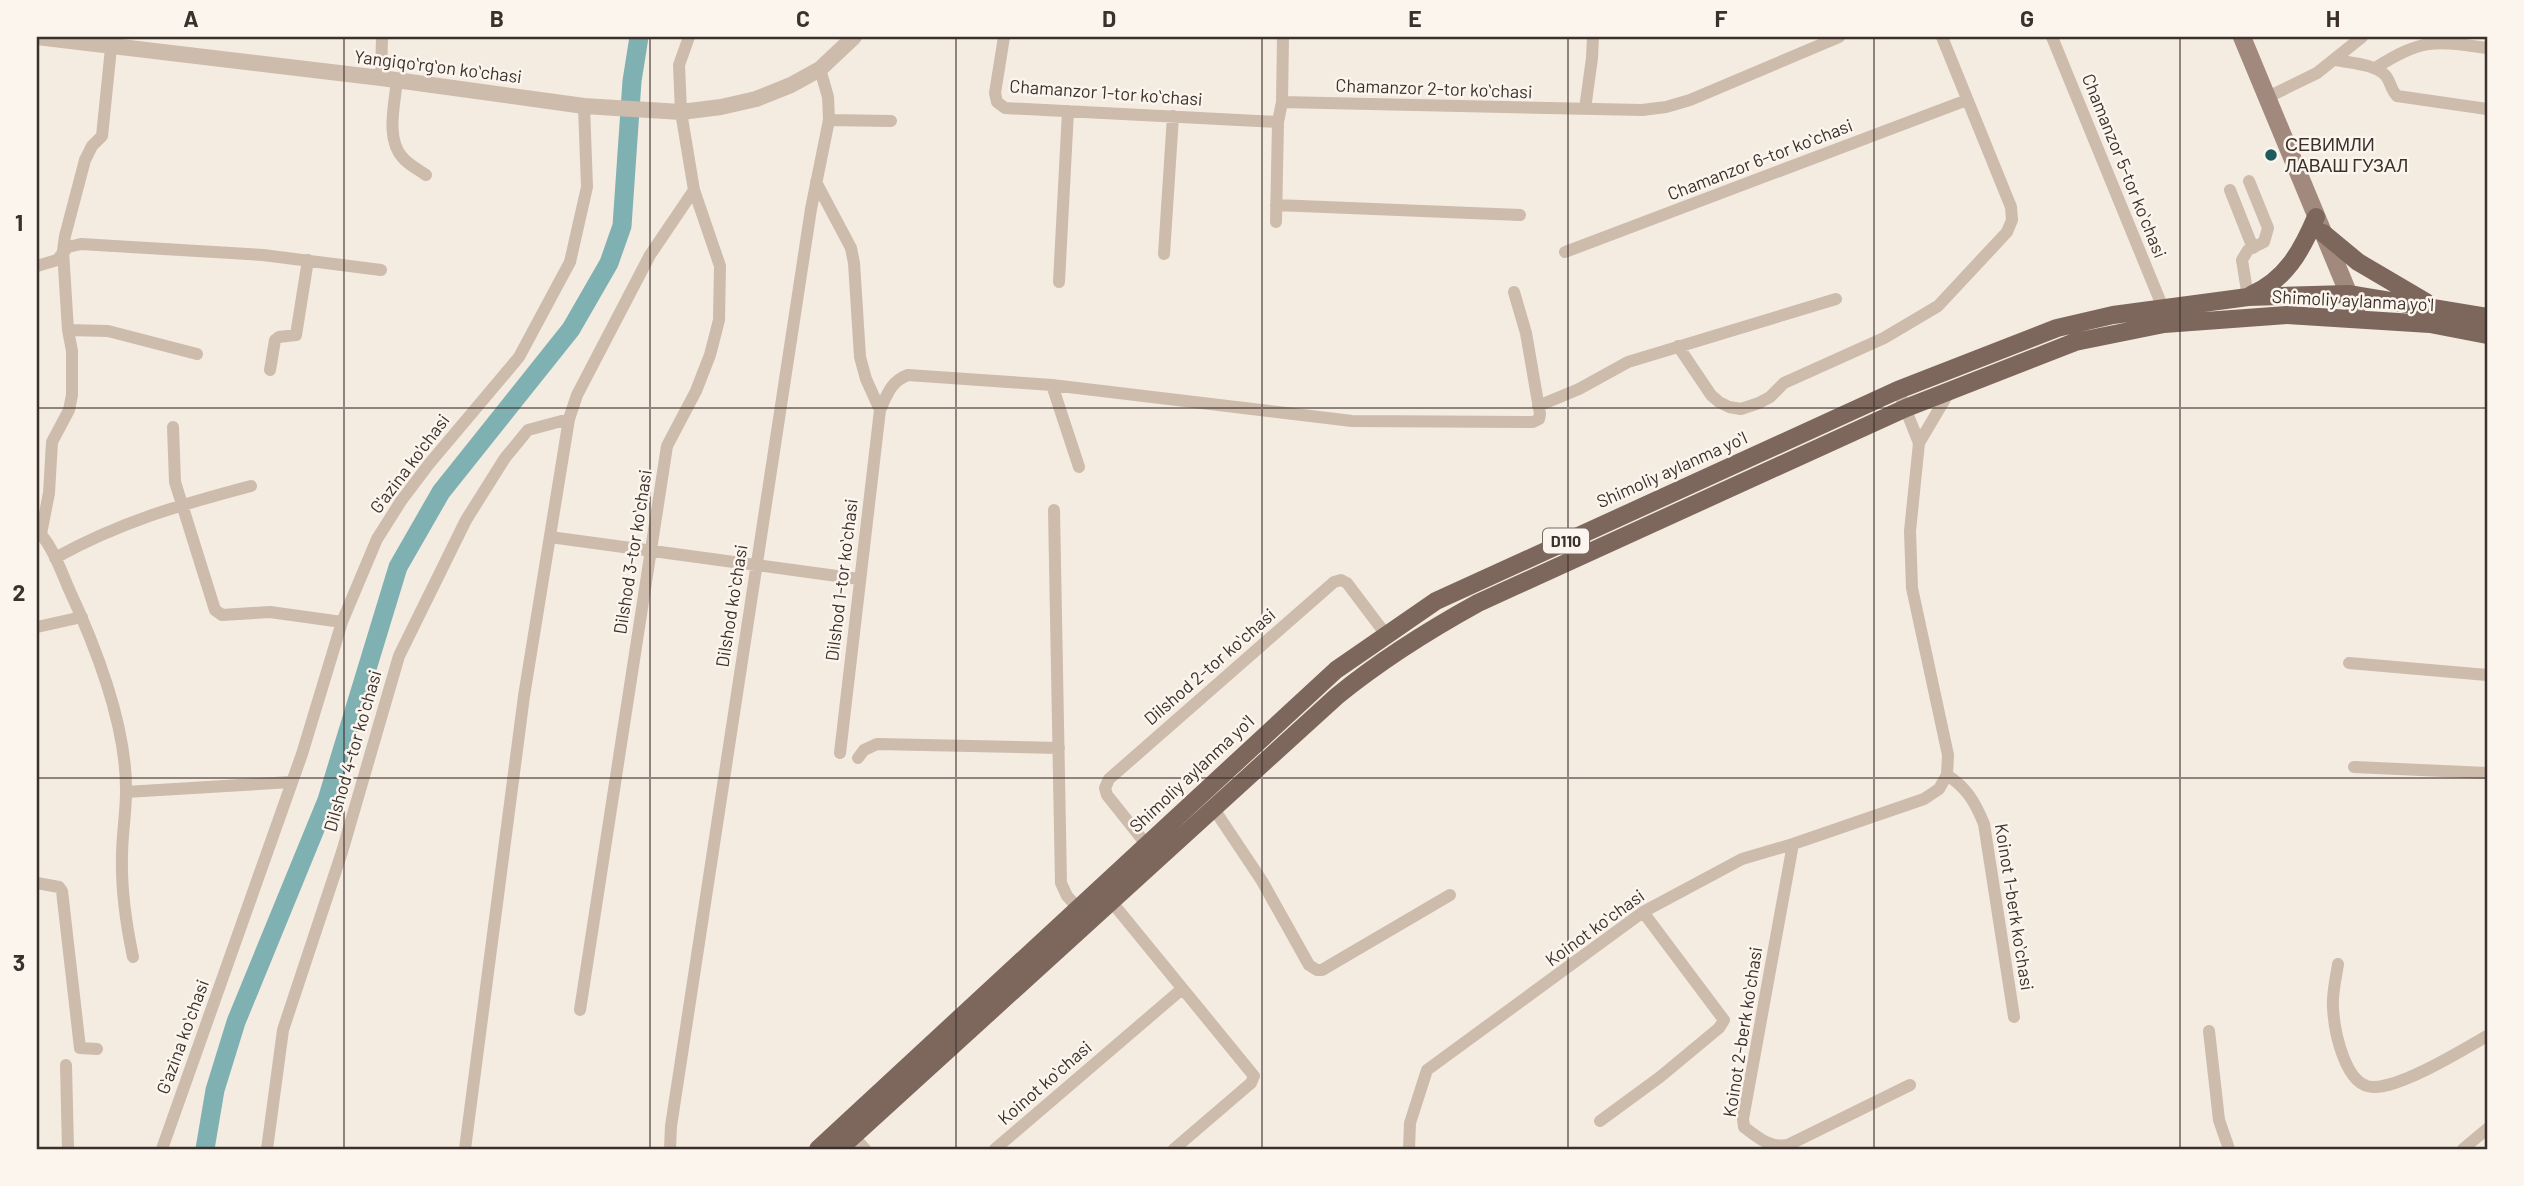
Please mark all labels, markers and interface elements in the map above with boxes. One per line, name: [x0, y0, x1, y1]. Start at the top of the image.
text: A: [183, 4, 199, 32]
text: B: [490, 4, 504, 32]
text: C: [796, 4, 810, 32]
text: D: [1102, 4, 1116, 32]
text: E: [1408, 4, 1422, 32]
text: F: [1715, 4, 1728, 32]
text: G: [2020, 4, 2034, 32]
text: H: [2326, 4, 2340, 32]
street label: Yangiqoʻrgʻon koʻchasi: [353, 45, 523, 87]
street label: Chamanzor 5-tor koʻchasi: [2078, 70, 2172, 261]
street label: Chamanzor 1-tor koʻchasi: [1009, 74, 1203, 110]
street label: Chamanzor 2-tor koʻchasi: [1335, 74, 1533, 102]
street label: Chamanzor 6-tor koʻchasi: [1664, 114, 1855, 205]
place label: СЕВИМЛИ ЛАВАШ ГУЗАЛ: [2285, 133, 2408, 176]
marker: СЕВИМЛИ ЛАВАШ ГУЗАЛ: [2263, 147, 2279, 163]
text: 1: [15, 208, 23, 236]
street label: Shimoliy aylanma yoʻl: [2271, 285, 2435, 315]
street label: G'azina ko'chasi: [365, 409, 454, 517]
street label: Shimoliy aylanma yoʻl: [1593, 426, 1750, 512]
street label: Dilshod 3-tor koʻchasi: [608, 468, 656, 636]
street label: Dilshod 1-tor koʻchasi: [820, 497, 862, 662]
road number: D110: [1543, 528, 1589, 554]
street label: Dilshod koʻchasi: [710, 543, 752, 669]
text: 2: [13, 578, 25, 606]
street label: Dilshod 2-tor koʻchasi: [1139, 603, 1279, 729]
street label: Dilshod 4-tor koʻchasi: [318, 667, 386, 834]
street label: Shimoliy aylanma yoʻl: [1124, 710, 1258, 837]
street label: Koinot 1-berk koʻchasi: [1991, 822, 2039, 992]
street label: Koinot koʻchasi: [1541, 884, 1648, 970]
street label: Koinot 2-berk koʻchasi: [1718, 945, 1766, 1119]
text: 3: [13, 948, 25, 976]
street label: Gʻazina koʻchasi: [151, 976, 213, 1097]
street label: Koinot koʻchasi: [993, 1036, 1096, 1129]

